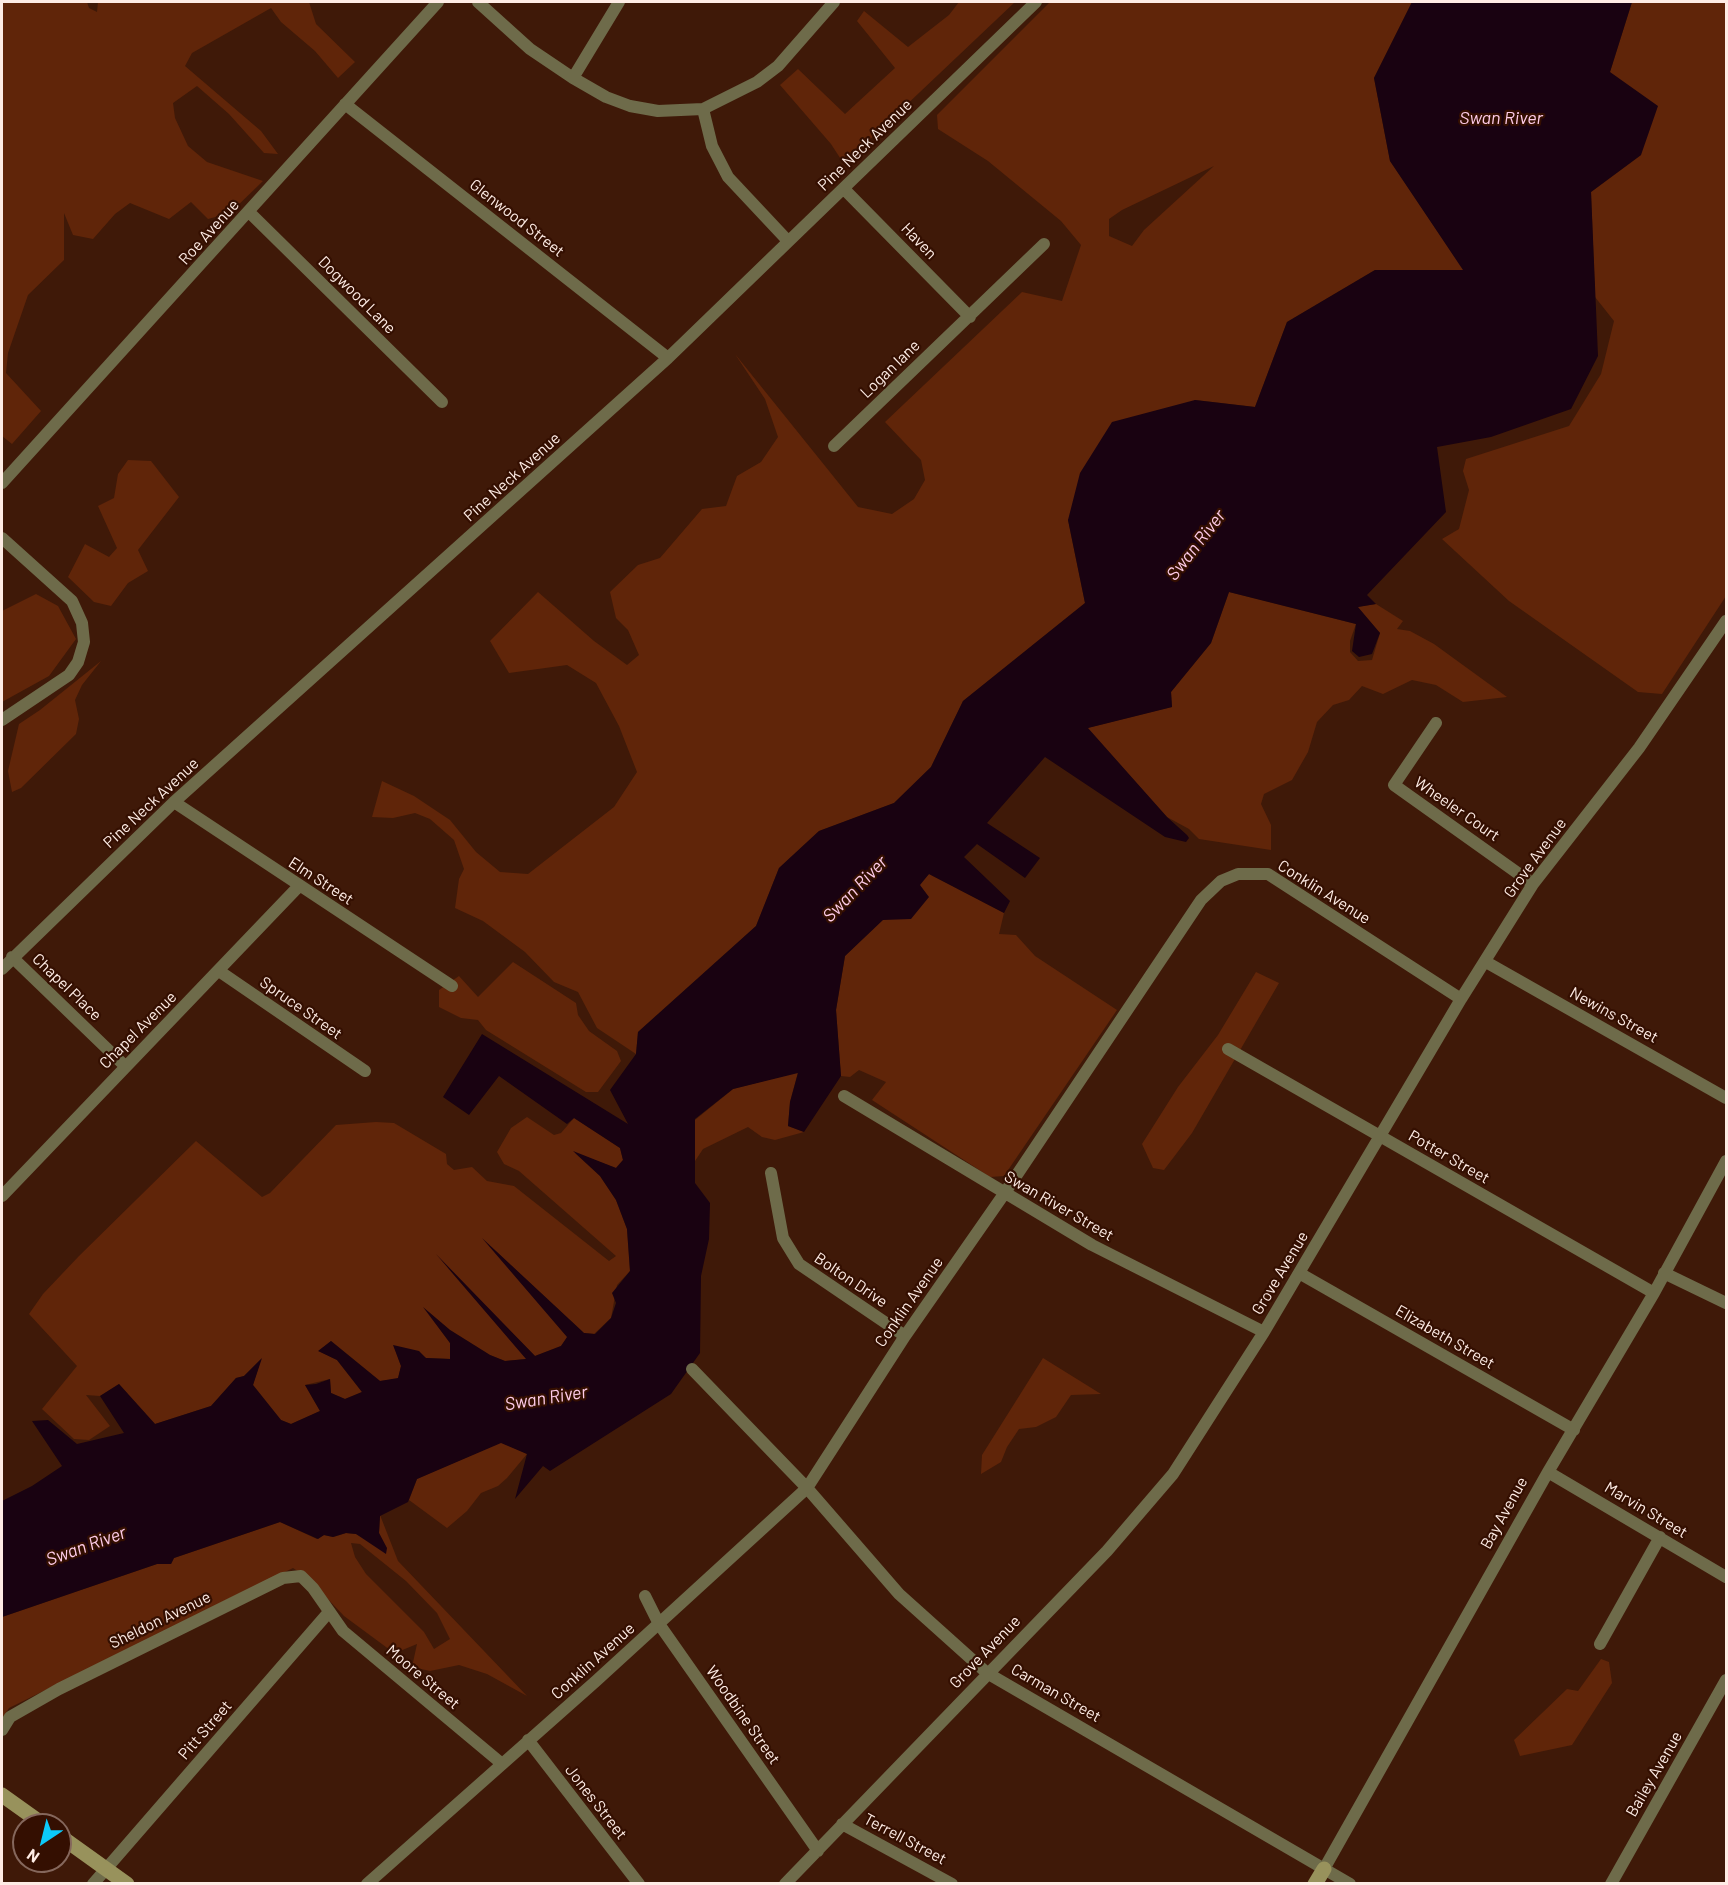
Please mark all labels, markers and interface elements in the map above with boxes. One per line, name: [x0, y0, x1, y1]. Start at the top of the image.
street label: Pine Neck Avenue: [814, 95, 916, 195]
water label: Swan River: [1459, 107, 1543, 129]
street label: Glenwood Street: [466, 175, 568, 261]
street label: Roe Avenue: [175, 195, 243, 269]
street label: Haven: [897, 219, 941, 263]
street label: Dogwood Lane: [314, 252, 400, 338]
street label: Logan lane: [856, 336, 924, 402]
street label: Pine Neck Avenue: [460, 429, 564, 525]
water label: Swan River: [1162, 505, 1230, 585]
street label: Pine Neck Avenue: [99, 754, 203, 852]
street label: Wheeler Court: [1411, 773, 1503, 845]
street label: Grove Avenue: [1500, 814, 1570, 902]
water label: Swan River: [818, 851, 892, 927]
street label: Elm Street: [285, 853, 357, 909]
street label: Conklin Avenue: [1274, 856, 1374, 928]
street label: Chapel Place: [28, 949, 106, 1025]
street label: Spruce Street: [256, 973, 346, 1043]
street label: Newins Street: [1567, 983, 1661, 1047]
street label: Chapel Avenue: [95, 987, 181, 1073]
street label: Potter Street: [1405, 1126, 1493, 1188]
street label: Swan River Street: [1001, 1167, 1117, 1245]
street label: Grove Avenue: [1248, 1228, 1312, 1318]
street label: Bolton Drive: [811, 1248, 891, 1312]
street label: Conklin Avenue: [871, 1253, 947, 1351]
street label: Elizabeth Street: [1392, 1301, 1498, 1373]
water label: Swan River: [503, 1381, 589, 1415]
street label: Bay Avenue: [1476, 1474, 1532, 1552]
street label: Marvin Street: [1601, 1478, 1691, 1542]
water label: Swan River: [43, 1522, 129, 1570]
street label: Sheldon Avenue: [106, 1587, 214, 1653]
street label: Grove Avenue: [945, 1612, 1025, 1692]
street label: Conklin Avenue: [547, 1619, 639, 1703]
street label: Moore Street: [382, 1641, 464, 1713]
street label: Carman Street: [1008, 1660, 1104, 1726]
street label: Woodbine Street: [702, 1662, 784, 1768]
street label: Pitt Street: [174, 1697, 236, 1763]
street label: Bailey Avenue: [1622, 1728, 1686, 1820]
street label: Jones Street: [561, 1761, 631, 1843]
street label: Terrell Street: [860, 1809, 950, 1869]
north arrow: [12, 1813, 72, 1873]
text: N: [23, 1846, 42, 1867]

